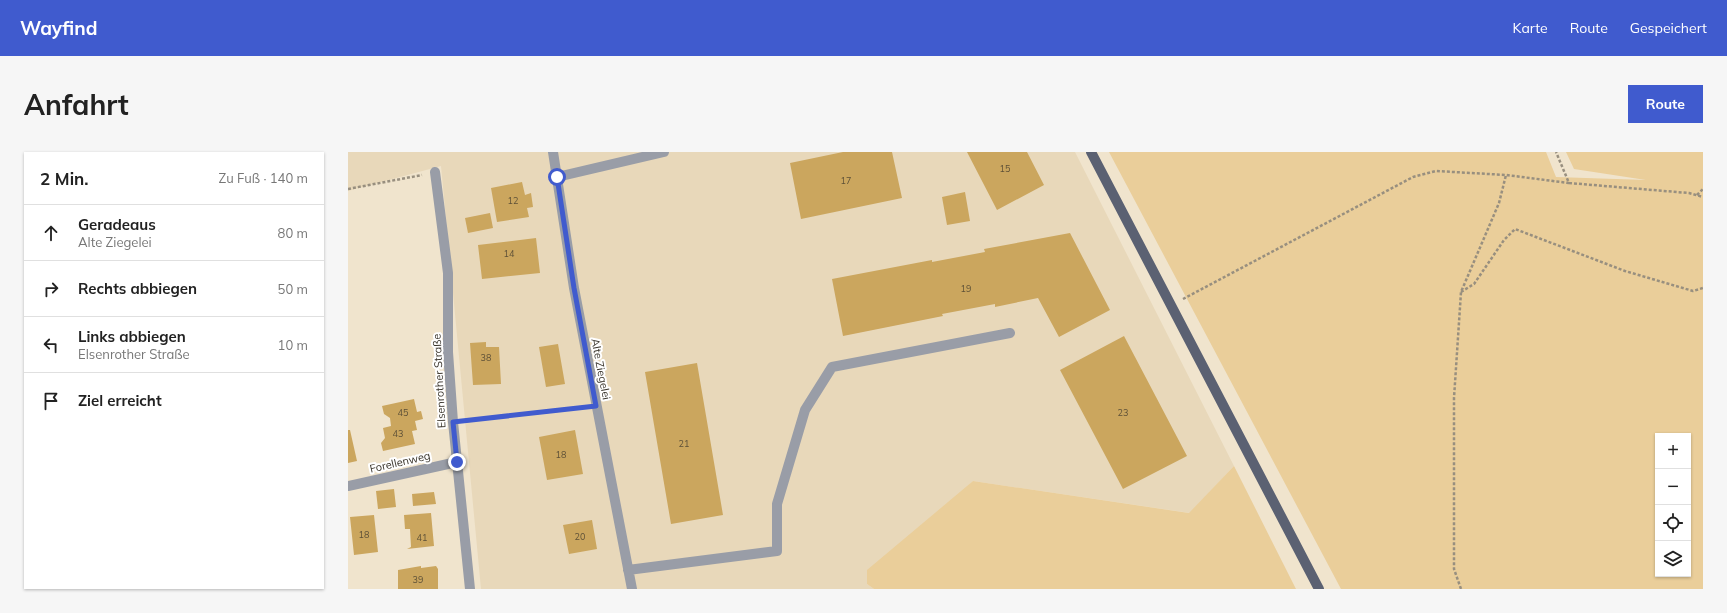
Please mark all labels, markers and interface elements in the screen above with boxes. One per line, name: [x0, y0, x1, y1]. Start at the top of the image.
text: Wayfind: [20, 16, 97, 40]
text: Karte: [1513, 19, 1548, 37]
text: Route: [1570, 19, 1608, 37]
text: Gespeichert: [1630, 19, 1707, 37]
button: Route: [1628, 85, 1703, 123]
text: Anfahrt: [24, 87, 129, 122]
house number: 15: [1000, 163, 1011, 174]
text: 2 Min.: [40, 168, 89, 189]
route start: [548, 168, 566, 186]
text: Zu Fuß · 140 m: [219, 170, 308, 186]
house number: 17: [841, 175, 851, 186]
house number: 12: [508, 195, 518, 206]
text: Geradeaus: [78, 215, 156, 234]
icon: ahead: [40, 222, 62, 244]
text: 80 m: [278, 225, 308, 241]
text: Alte Ziegelei: [78, 234, 152, 250]
house number: 14: [504, 248, 515, 259]
icon: right: [40, 278, 62, 300]
text: Rechts abbiegen: [78, 279, 197, 298]
text: 50 m: [278, 281, 308, 297]
house number: 19: [961, 283, 971, 294]
text: Links abbiegen: [78, 327, 186, 346]
street label: Elsenrother Straße: [430, 333, 448, 429]
icon: left: [40, 334, 62, 356]
text: 10 m: [278, 337, 308, 353]
street label: Alte Ziegelei: [588, 337, 614, 401]
text: Elsenrother Straße: [78, 346, 190, 362]
house number: 38: [481, 352, 491, 363]
icon: arrive: [40, 390, 62, 412]
text: Ziel erreicht: [78, 391, 162, 410]
house number: 45: [398, 407, 409, 418]
house number: 23: [1118, 407, 1128, 418]
house number: 43: [393, 428, 403, 439]
map controls: [1655, 433, 1691, 577]
button: +: [1655, 433, 1691, 469]
house number: 21: [679, 438, 689, 449]
street label: Forellenweg: [368, 448, 432, 476]
house number: 18: [556, 449, 566, 460]
route end: [448, 453, 466, 471]
button: −: [1655, 469, 1691, 505]
button: locate: [1655, 505, 1691, 541]
house number: 18: [359, 529, 369, 540]
house number: 20: [575, 531, 585, 542]
house number: 41: [417, 532, 427, 543]
button: layers: [1655, 541, 1691, 577]
house number: 39: [413, 574, 423, 585]

